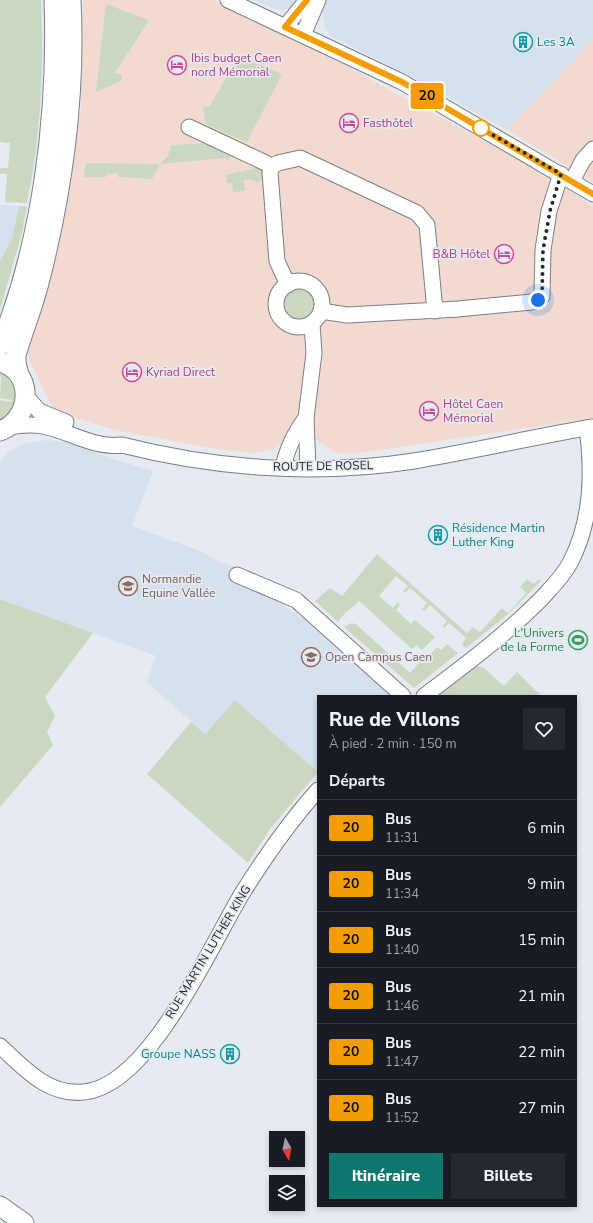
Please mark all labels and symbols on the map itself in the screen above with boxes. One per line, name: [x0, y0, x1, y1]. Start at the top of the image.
building icon: Les 3A: [512, 31, 534, 53]
place label: Les 3A: [537, 34, 575, 50]
place label: Ibis budget Caen nord Mémorial: [191, 50, 282, 80]
hotel icon: Ibis budget Caen nord Mémorial: [166, 54, 188, 76]
line badge: 20: [409, 83, 445, 109]
hotel icon: Fasthôtel: [338, 112, 360, 134]
place label: Fasthôtel: [363, 115, 414, 131]
unlabelled marker: [472, 119, 490, 137]
hotel icon: B&B Hôtel: [493, 243, 515, 265]
place label: B&B Hôtel: [433, 246, 490, 262]
your location: [528, 290, 548, 310]
hotel icon: Kyriad Direct: [121, 361, 143, 383]
place label: Kyriad Direct: [146, 364, 216, 380]
place label: Hôtel Caen Mémorial: [443, 396, 503, 426]
hotel icon: Hôtel Caen Mémorial: [418, 400, 440, 422]
street label: ROUTE DE ROSEL: [273, 457, 374, 475]
place label: Résidence Martin Luther King: [452, 520, 545, 550]
building icon: Résidence Martin Luther King: [427, 524, 449, 546]
place label: Normandie Equine Vallée: [142, 571, 216, 601]
school or university icon: Normandie Equine Vallée: [117, 575, 139, 597]
place label: L'Univers de la Forme: [501, 625, 564, 655]
sports icon: L'Univers de la Forme: [567, 629, 589, 651]
school or university icon: Open Campus Caen: [300, 646, 322, 668]
place label: Open Campus Caen: [325, 649, 432, 665]
street label: RUE MARTIN LUTHER KING: [162, 882, 254, 1022]
building icon: Groupe NASS: [219, 1043, 241, 1065]
place label: Groupe NASS: [141, 1046, 216, 1062]
north arrow: [269, 1131, 305, 1167]

